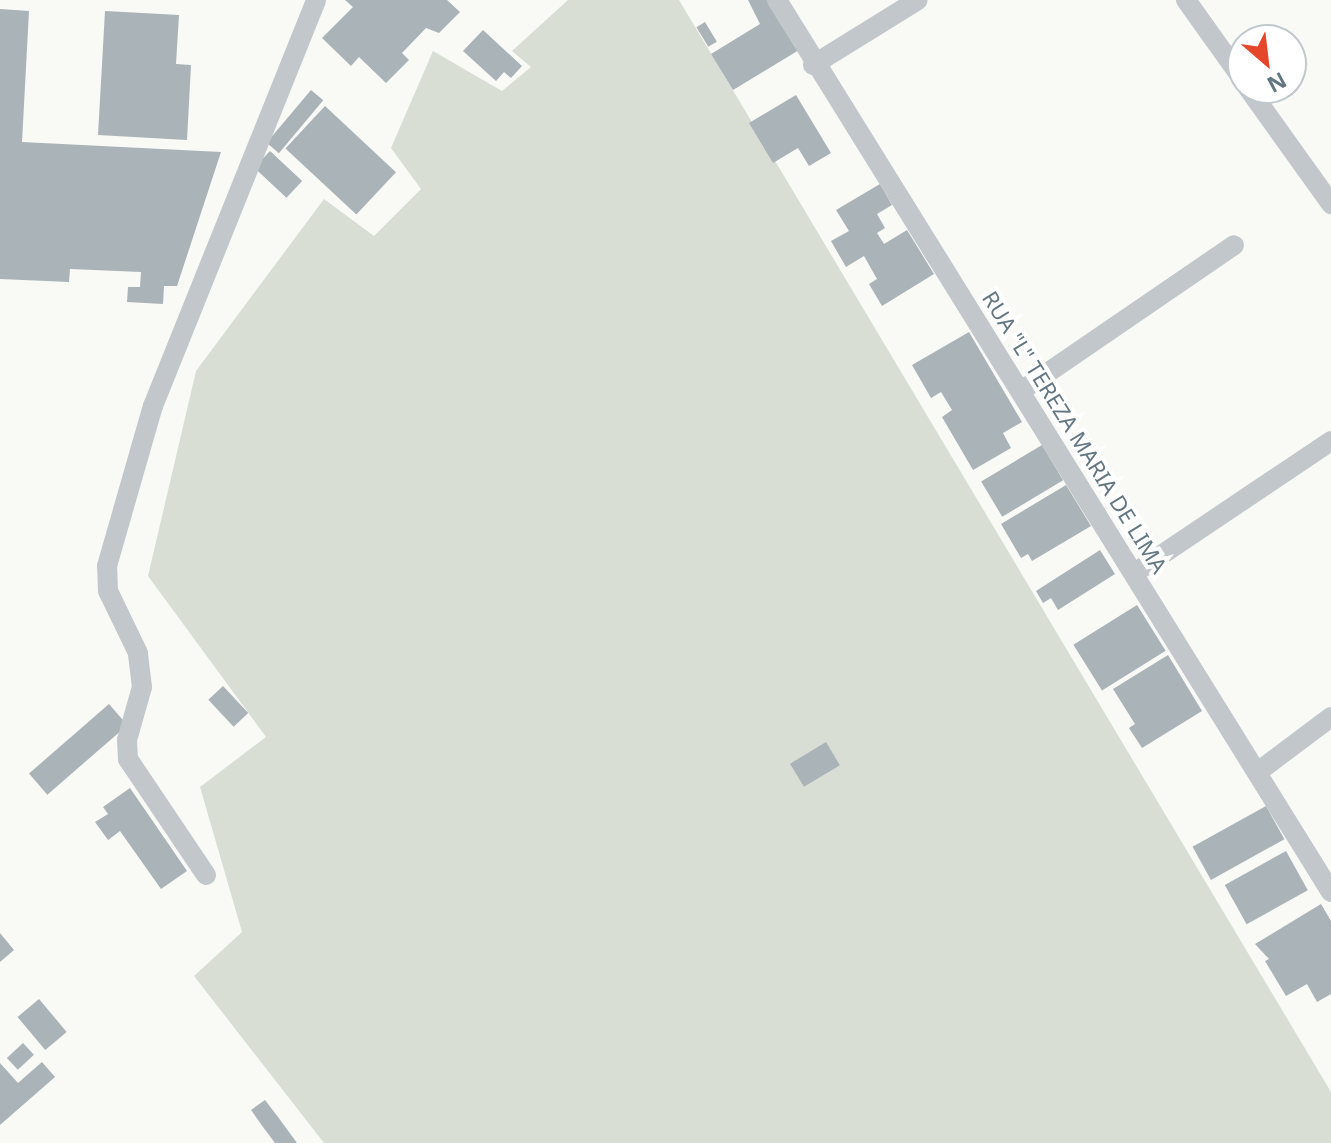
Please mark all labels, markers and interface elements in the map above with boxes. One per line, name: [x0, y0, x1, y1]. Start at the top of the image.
north arrow: [1227, 24, 1307, 104]
text: N: [1262, 66, 1292, 101]
street label: RUA "L" TEREZA MARIA DE LIMA: [977, 286, 1173, 578]

